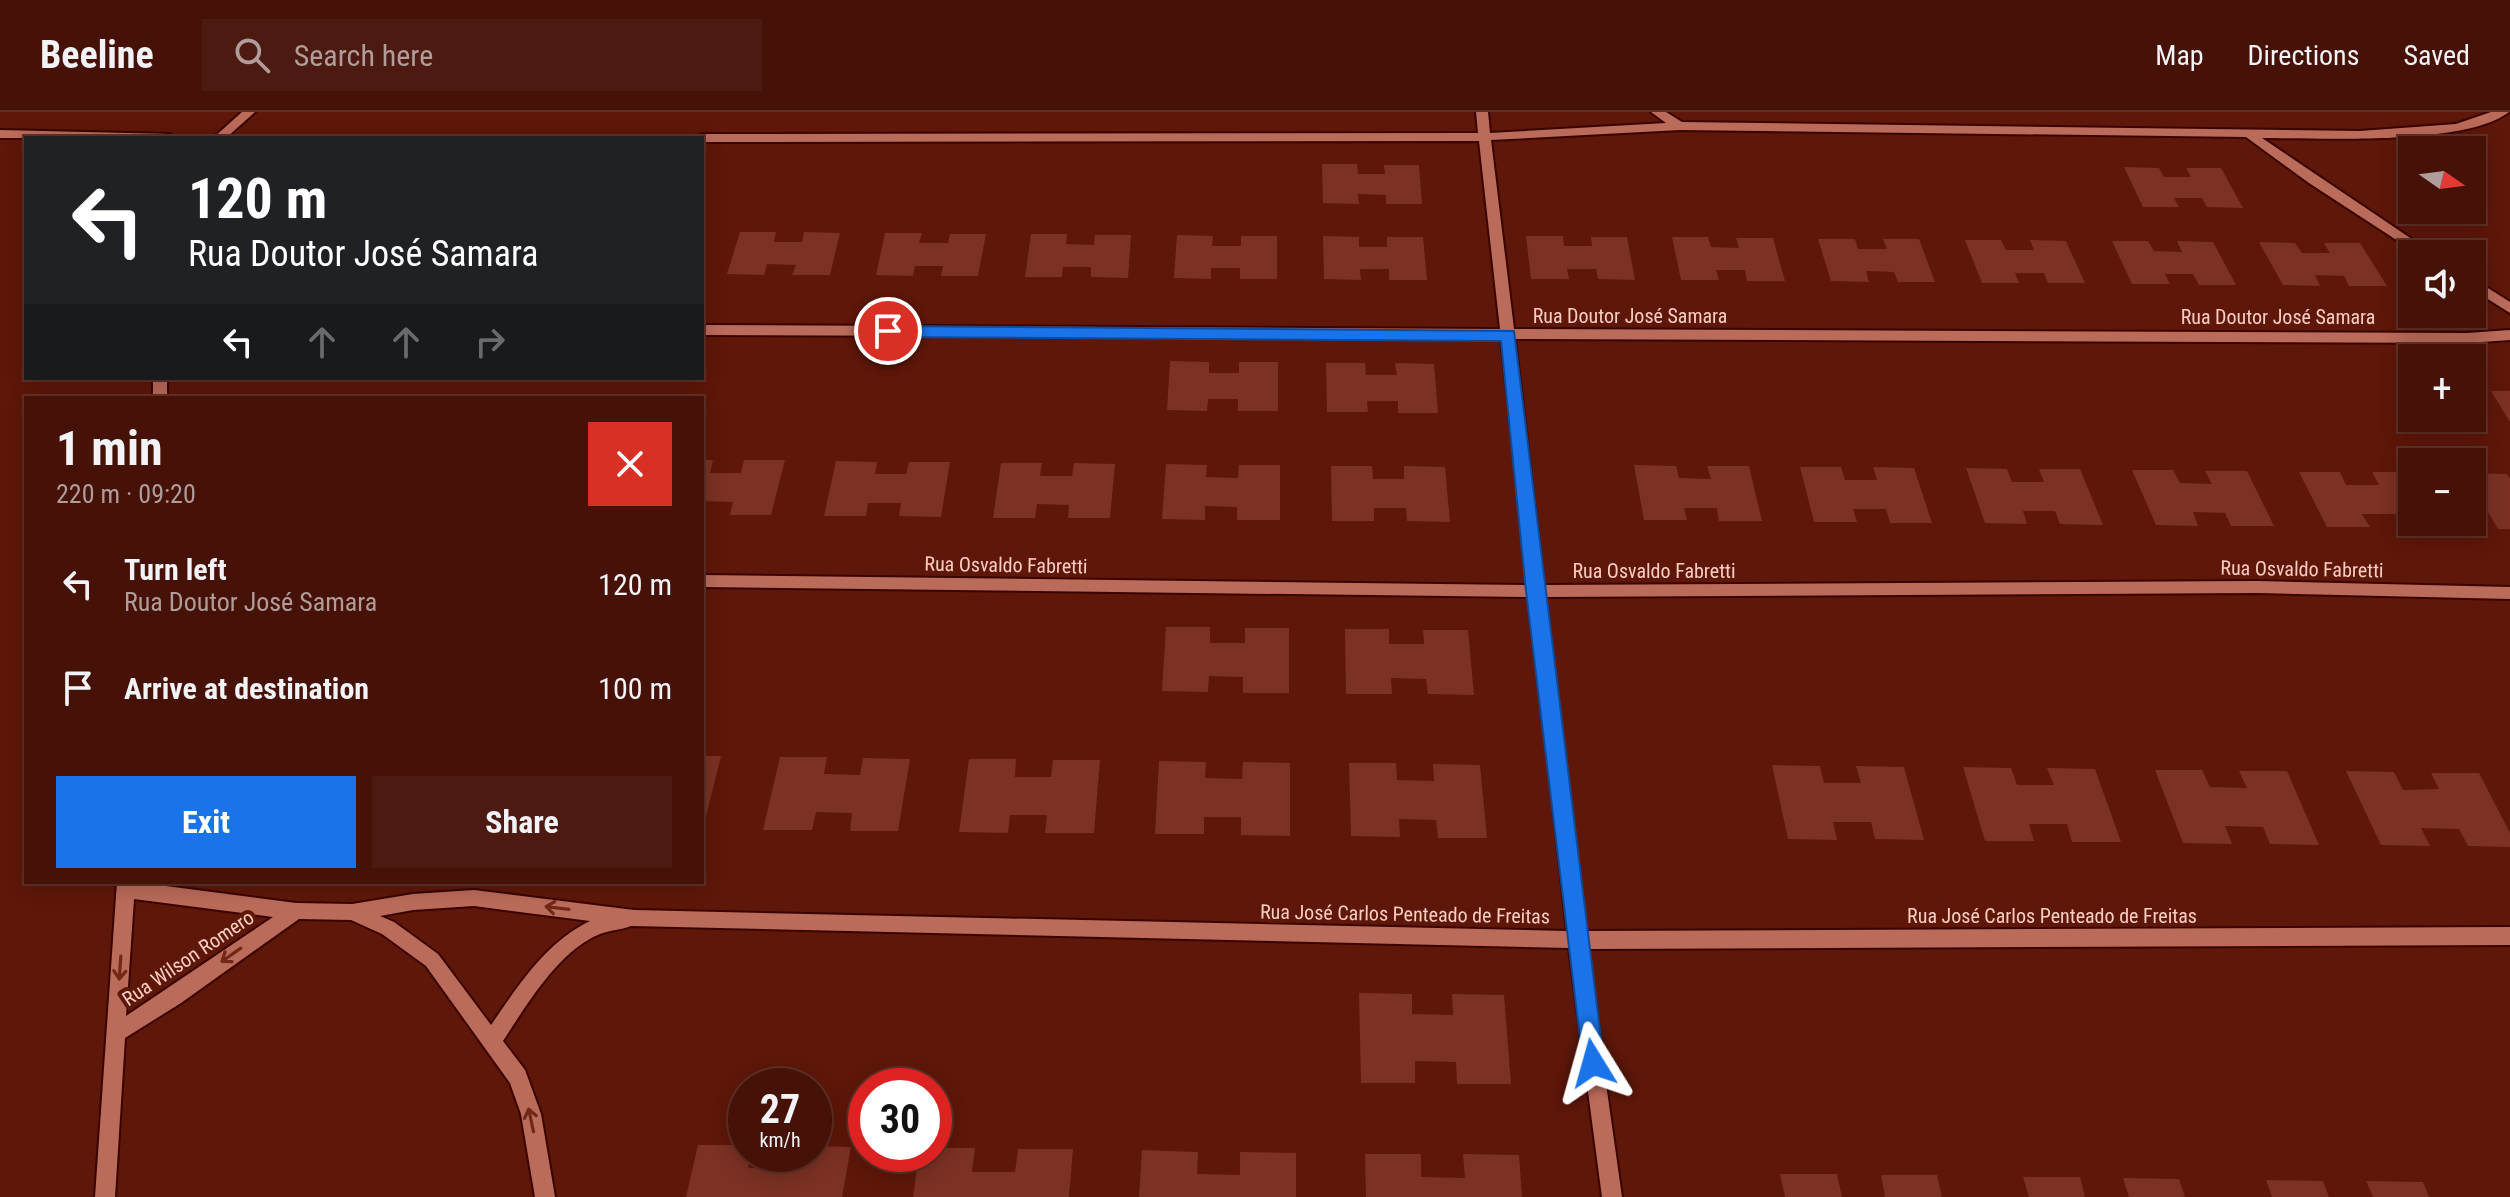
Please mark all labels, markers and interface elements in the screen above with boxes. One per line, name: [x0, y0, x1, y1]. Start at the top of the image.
search box: [202, 19, 762, 91]
text: Beeline: [40, 33, 154, 77]
icon: search: [230, 33, 274, 77]
text: Search here: [294, 38, 433, 73]
text: Map: [2155, 39, 2204, 72]
text: Directions: [2248, 39, 2359, 72]
text: Saved: [2403, 39, 2470, 72]
north arrow: [2398, 136, 2486, 224]
map controls: [2398, 136, 2486, 536]
text: 120 m: [188, 166, 327, 232]
icon: left: [56, 168, 160, 272]
text: Rua Doutor José Samara: [188, 233, 538, 275]
button: sound: [2398, 240, 2486, 328]
pin: [854, 297, 922, 365]
street label: Rua Doutor José Samara: [1533, 304, 1727, 328]
street label: Rua Doutor José Samara: [2181, 305, 2375, 329]
icon: arrive: [866, 309, 910, 353]
icon: left: [216, 320, 260, 364]
icon: ahead: [300, 320, 344, 364]
icon: ahead: [384, 320, 428, 364]
icon: right: [468, 320, 512, 364]
button: +: [2398, 344, 2486, 432]
text: 1 min: [56, 420, 163, 477]
button: close: [588, 422, 672, 506]
button: −: [2398, 448, 2486, 536]
text: 220 m · 09:20: [56, 479, 196, 509]
text: Turn left: [124, 552, 227, 587]
street label: Rua Osvaldo Fabretti: [924, 552, 1088, 578]
street label: Rua Osvaldo Fabretti: [2220, 556, 2384, 582]
street label: Rua Osvaldo Fabretti: [1572, 559, 1736, 583]
icon: left: [56, 562, 100, 606]
text: 120 m: [598, 567, 672, 602]
text: Rua Doutor José Samara: [124, 587, 377, 617]
icon: arrive: [56, 666, 100, 710]
text: Arrive at destination: [124, 671, 369, 706]
text: 100 m: [598, 671, 672, 706]
button: Exit: [56, 776, 356, 868]
button: Share: [372, 776, 672, 868]
street label: Rua José Carlos Penteado de Freitas: [1260, 899, 1550, 929]
one-way arrow: [544, 901, 571, 916]
street label: Rua José Carlos Penteado de Freitas: [1907, 904, 2197, 928]
street label: Rua Wilson Romero: [118, 905, 258, 1011]
one-way arrow: [221, 947, 243, 963]
one-way arrow: [112, 954, 127, 981]
position arrow: [1551, 1021, 1635, 1105]
speed limit sign: 30: [848, 1068, 952, 1172]
text: 27: [760, 1086, 800, 1133]
one-way arrow: [523, 1108, 538, 1134]
text: km/h: [759, 1128, 801, 1152]

